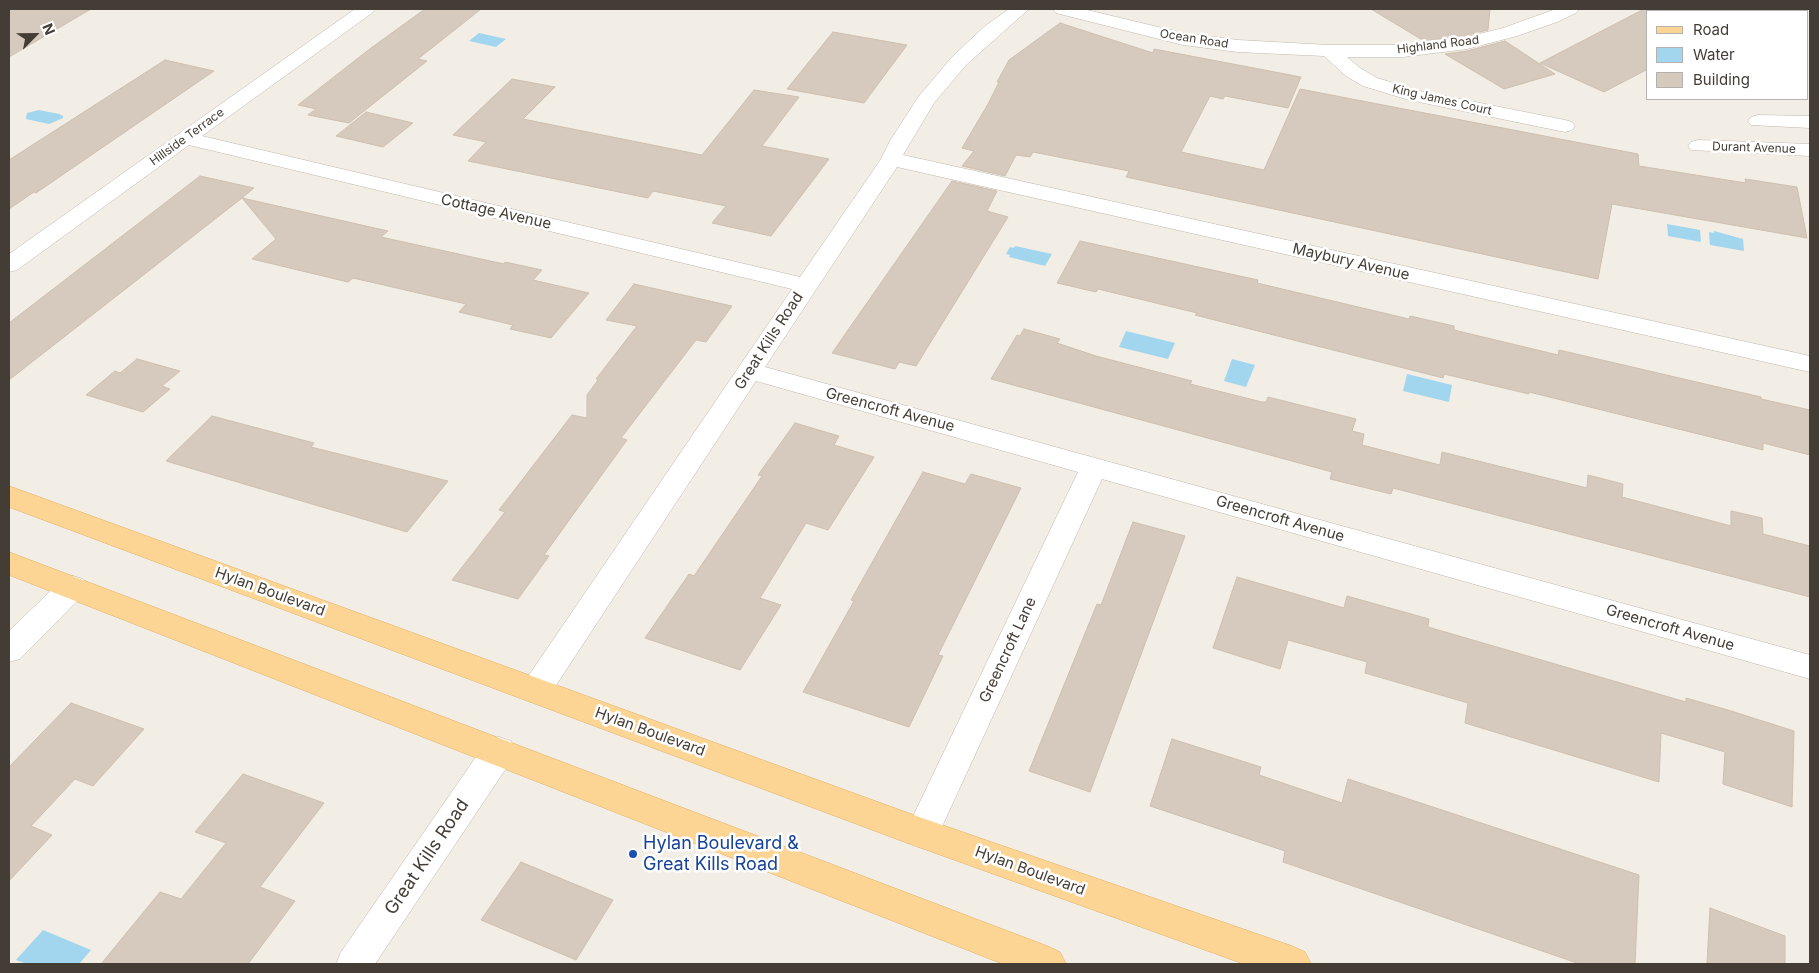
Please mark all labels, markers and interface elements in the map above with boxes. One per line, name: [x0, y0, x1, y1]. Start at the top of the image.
north arrow: [10, 10, 60, 60]
legend: [1646, 10, 1809, 100]
text: Road: [1693, 20, 1729, 39]
text: N: [39, 21, 59, 37]
street label: Ocean Road: [1159, 26, 1229, 52]
street label: Highland Road: [1396, 33, 1480, 57]
text: Water: [1693, 45, 1735, 64]
text: Building: [1693, 70, 1750, 89]
street label: King James Court: [1391, 82, 1493, 118]
street label: Hillside Terrace: [147, 105, 227, 169]
street label: Durant Avenue: [1712, 139, 1796, 157]
street label: Cottage Avenue: [439, 191, 553, 233]
street label: Maybury Avenue: [1291, 240, 1411, 284]
street label: Great Kills Road: [731, 289, 807, 393]
street label: Greencroft Avenue: [824, 384, 956, 436]
street label: Greencroft Avenue: [1214, 492, 1346, 546]
street label: Hylan Boulevard: [212, 564, 328, 620]
street label: Greencroft Lane: [976, 594, 1040, 706]
street label: Greencroft Avenue: [1604, 601, 1736, 655]
street label: Hylan Boulevard: [592, 704, 708, 760]
street label: Great Kills Road: [380, 795, 474, 919]
place label: Hylan Boulevard & Great Kills Road: [643, 833, 799, 876]
street label: Hylan Boulevard: [972, 843, 1088, 899]
marker: Hylan Boulevard & Great Kills Road: [627, 848, 639, 860]

